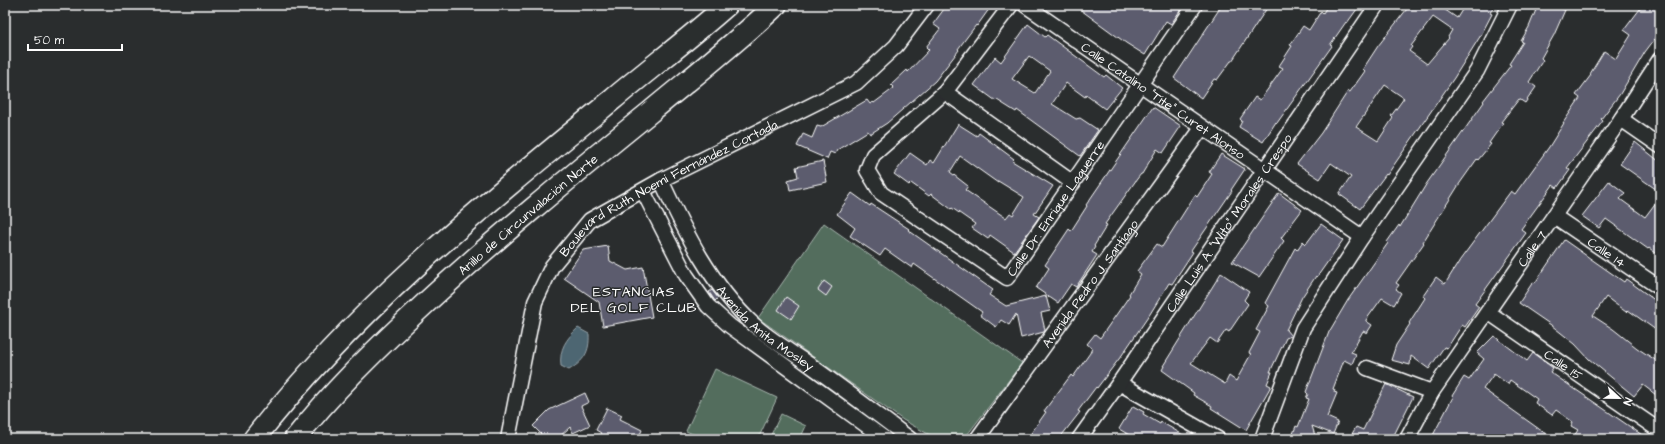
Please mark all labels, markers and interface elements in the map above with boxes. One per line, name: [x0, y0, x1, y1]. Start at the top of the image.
scale bar: [28, 26, 122, 52]
text: 50 m: [34, 32, 65, 49]
street label: Calle Catalino "Tite" Curet Alonso: [1077, 38, 1249, 164]
street label: Boulevard Ruth Noemí Fernández Cortada: [556, 115, 781, 261]
street label: Calle Luis A. "Wito" Morales Crespo: [1162, 130, 1297, 316]
street label: Calle Dr. Enrique Laguerre: [1003, 137, 1109, 280]
street label: Anillo de Circunvalación Norte: [454, 150, 602, 280]
street label: Avenida Pedro J. Santiago: [1038, 216, 1143, 352]
street label: Calle 7: [1513, 227, 1551, 271]
street label: Calle 14: [1584, 233, 1629, 272]
district label: ESTANCIAS DEL GOLF CLUB: [570, 282, 698, 318]
street label: Avenida Anita Mosley: [712, 282, 818, 376]
street label: Calle 15: [1540, 346, 1586, 385]
north arrow: [1599, 378, 1639, 418]
text: N: [1620, 396, 1636, 408]

